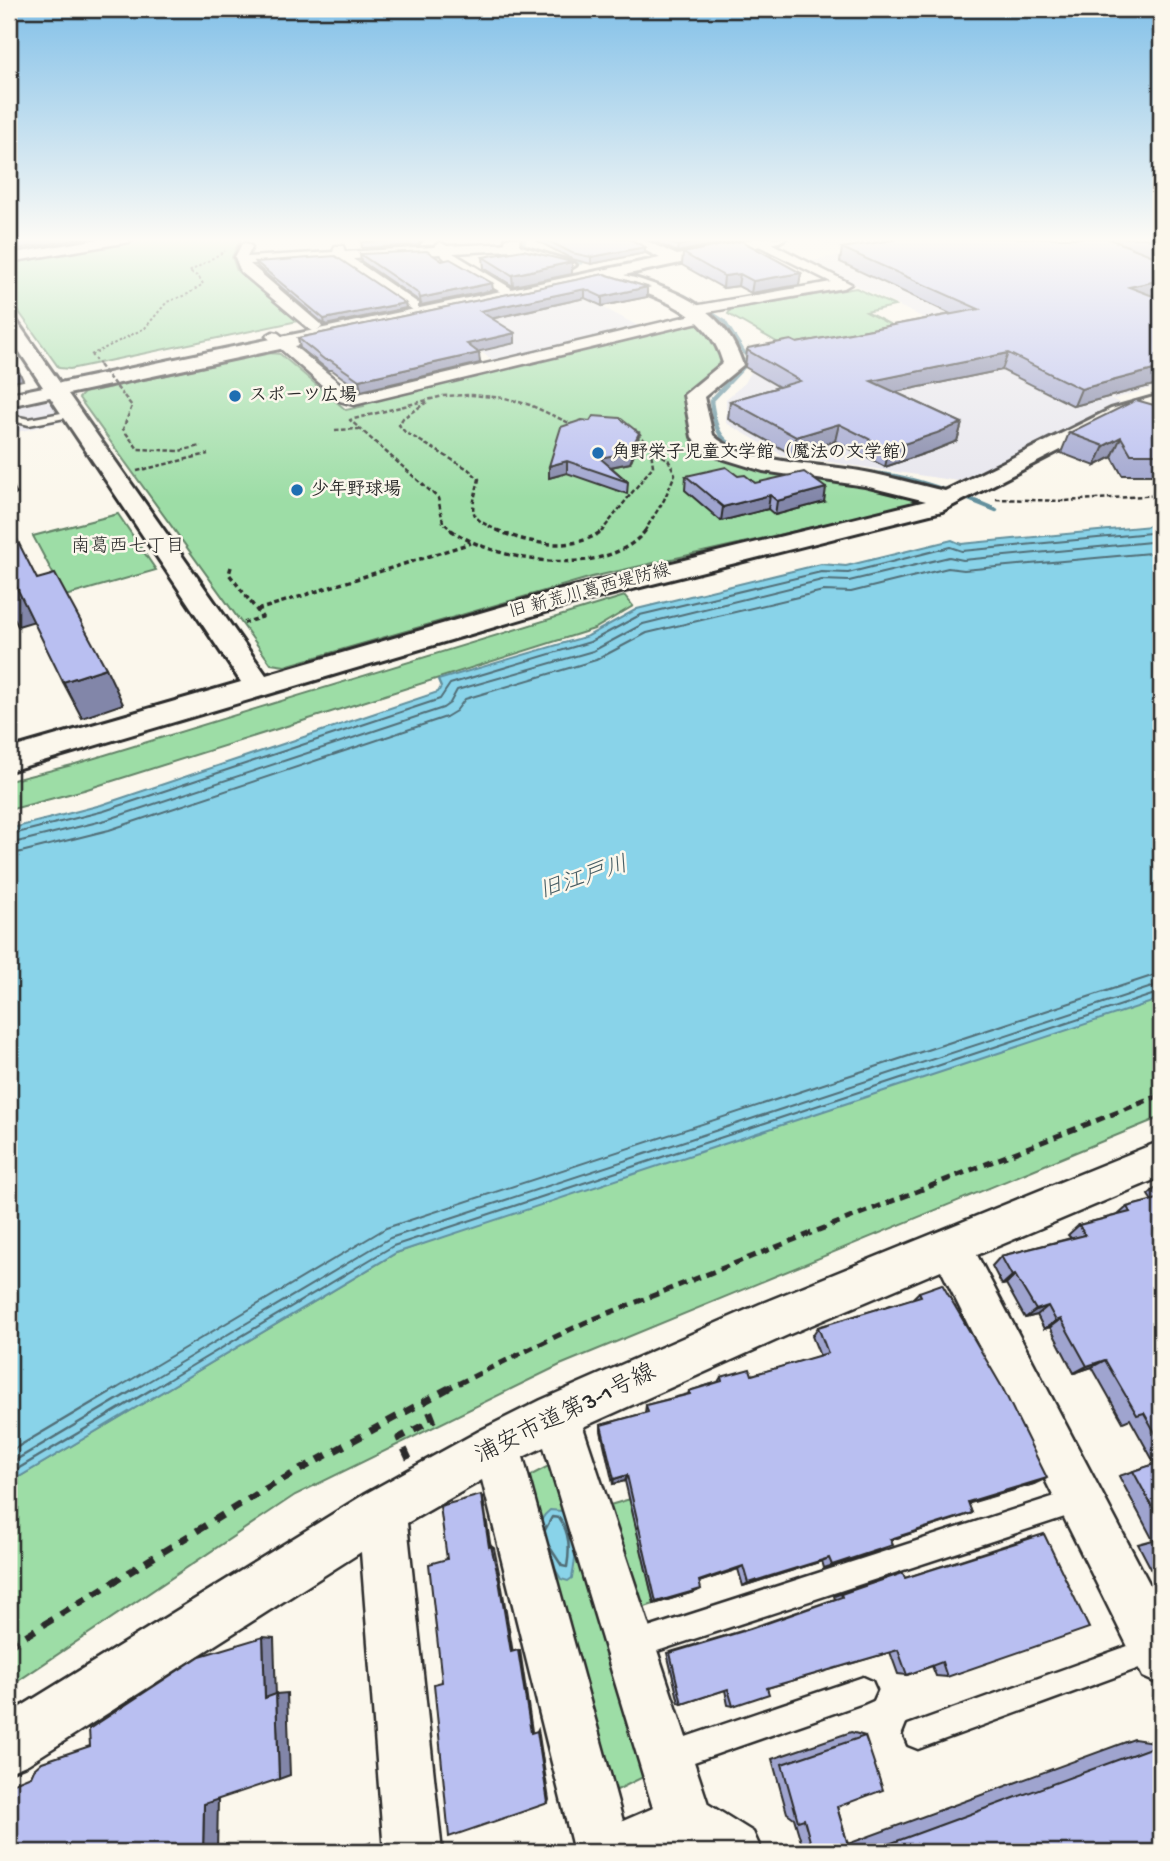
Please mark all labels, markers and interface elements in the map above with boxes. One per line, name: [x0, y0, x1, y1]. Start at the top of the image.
place label: スポーツ広場: [249, 385, 357, 407]
marker: スポーツ広場: [227, 388, 243, 404]
place label: 角野栄子児童文学館（魔法の文学館）: [612, 441, 918, 464]
marker: 角野栄子児童文学館（魔法の文学館）: [590, 445, 606, 461]
place label: 少年野球場: [311, 479, 401, 501]
marker: 少年野球場: [289, 482, 305, 498]
district label: 南葛西七丁目: [71, 535, 185, 559]
street label: 旧 新荒川葛西堤防線: [507, 559, 673, 624]
water label: 旧江戸川: [536, 852, 632, 906]
street label: 浦安市道第3-1号線: [470, 1358, 661, 1471]

